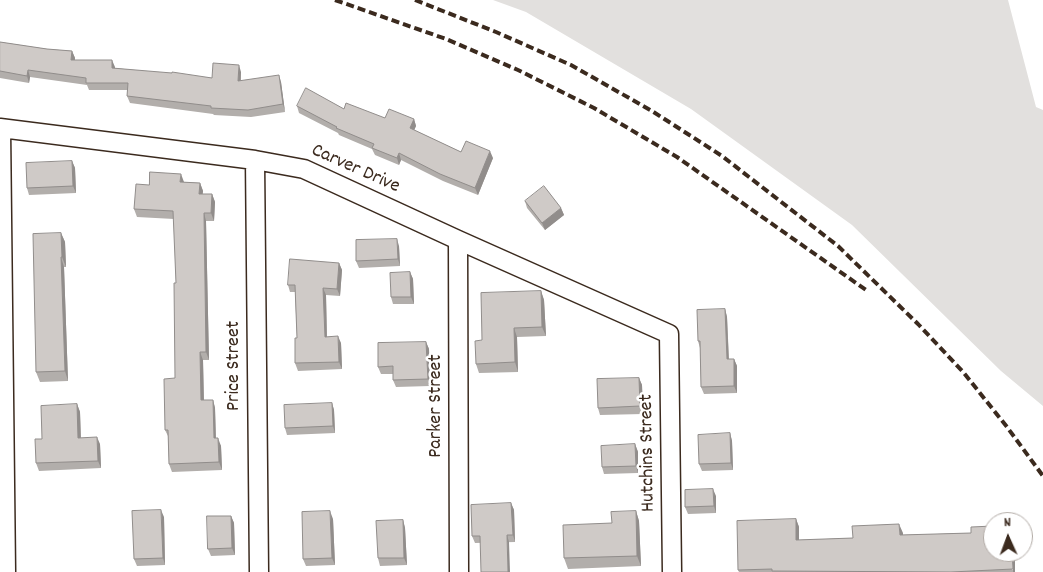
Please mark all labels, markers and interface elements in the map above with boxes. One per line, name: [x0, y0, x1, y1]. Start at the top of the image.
street label: Carver Drive: [307, 140, 403, 200]
street label: Price Street: [223, 321, 247, 411]
street label: Parker Street: [425, 354, 449, 458]
street label: Hutchins Street: [636, 394, 662, 512]
north arrow: [983, 512, 1033, 562]
text: N: [1004, 513, 1011, 533]

